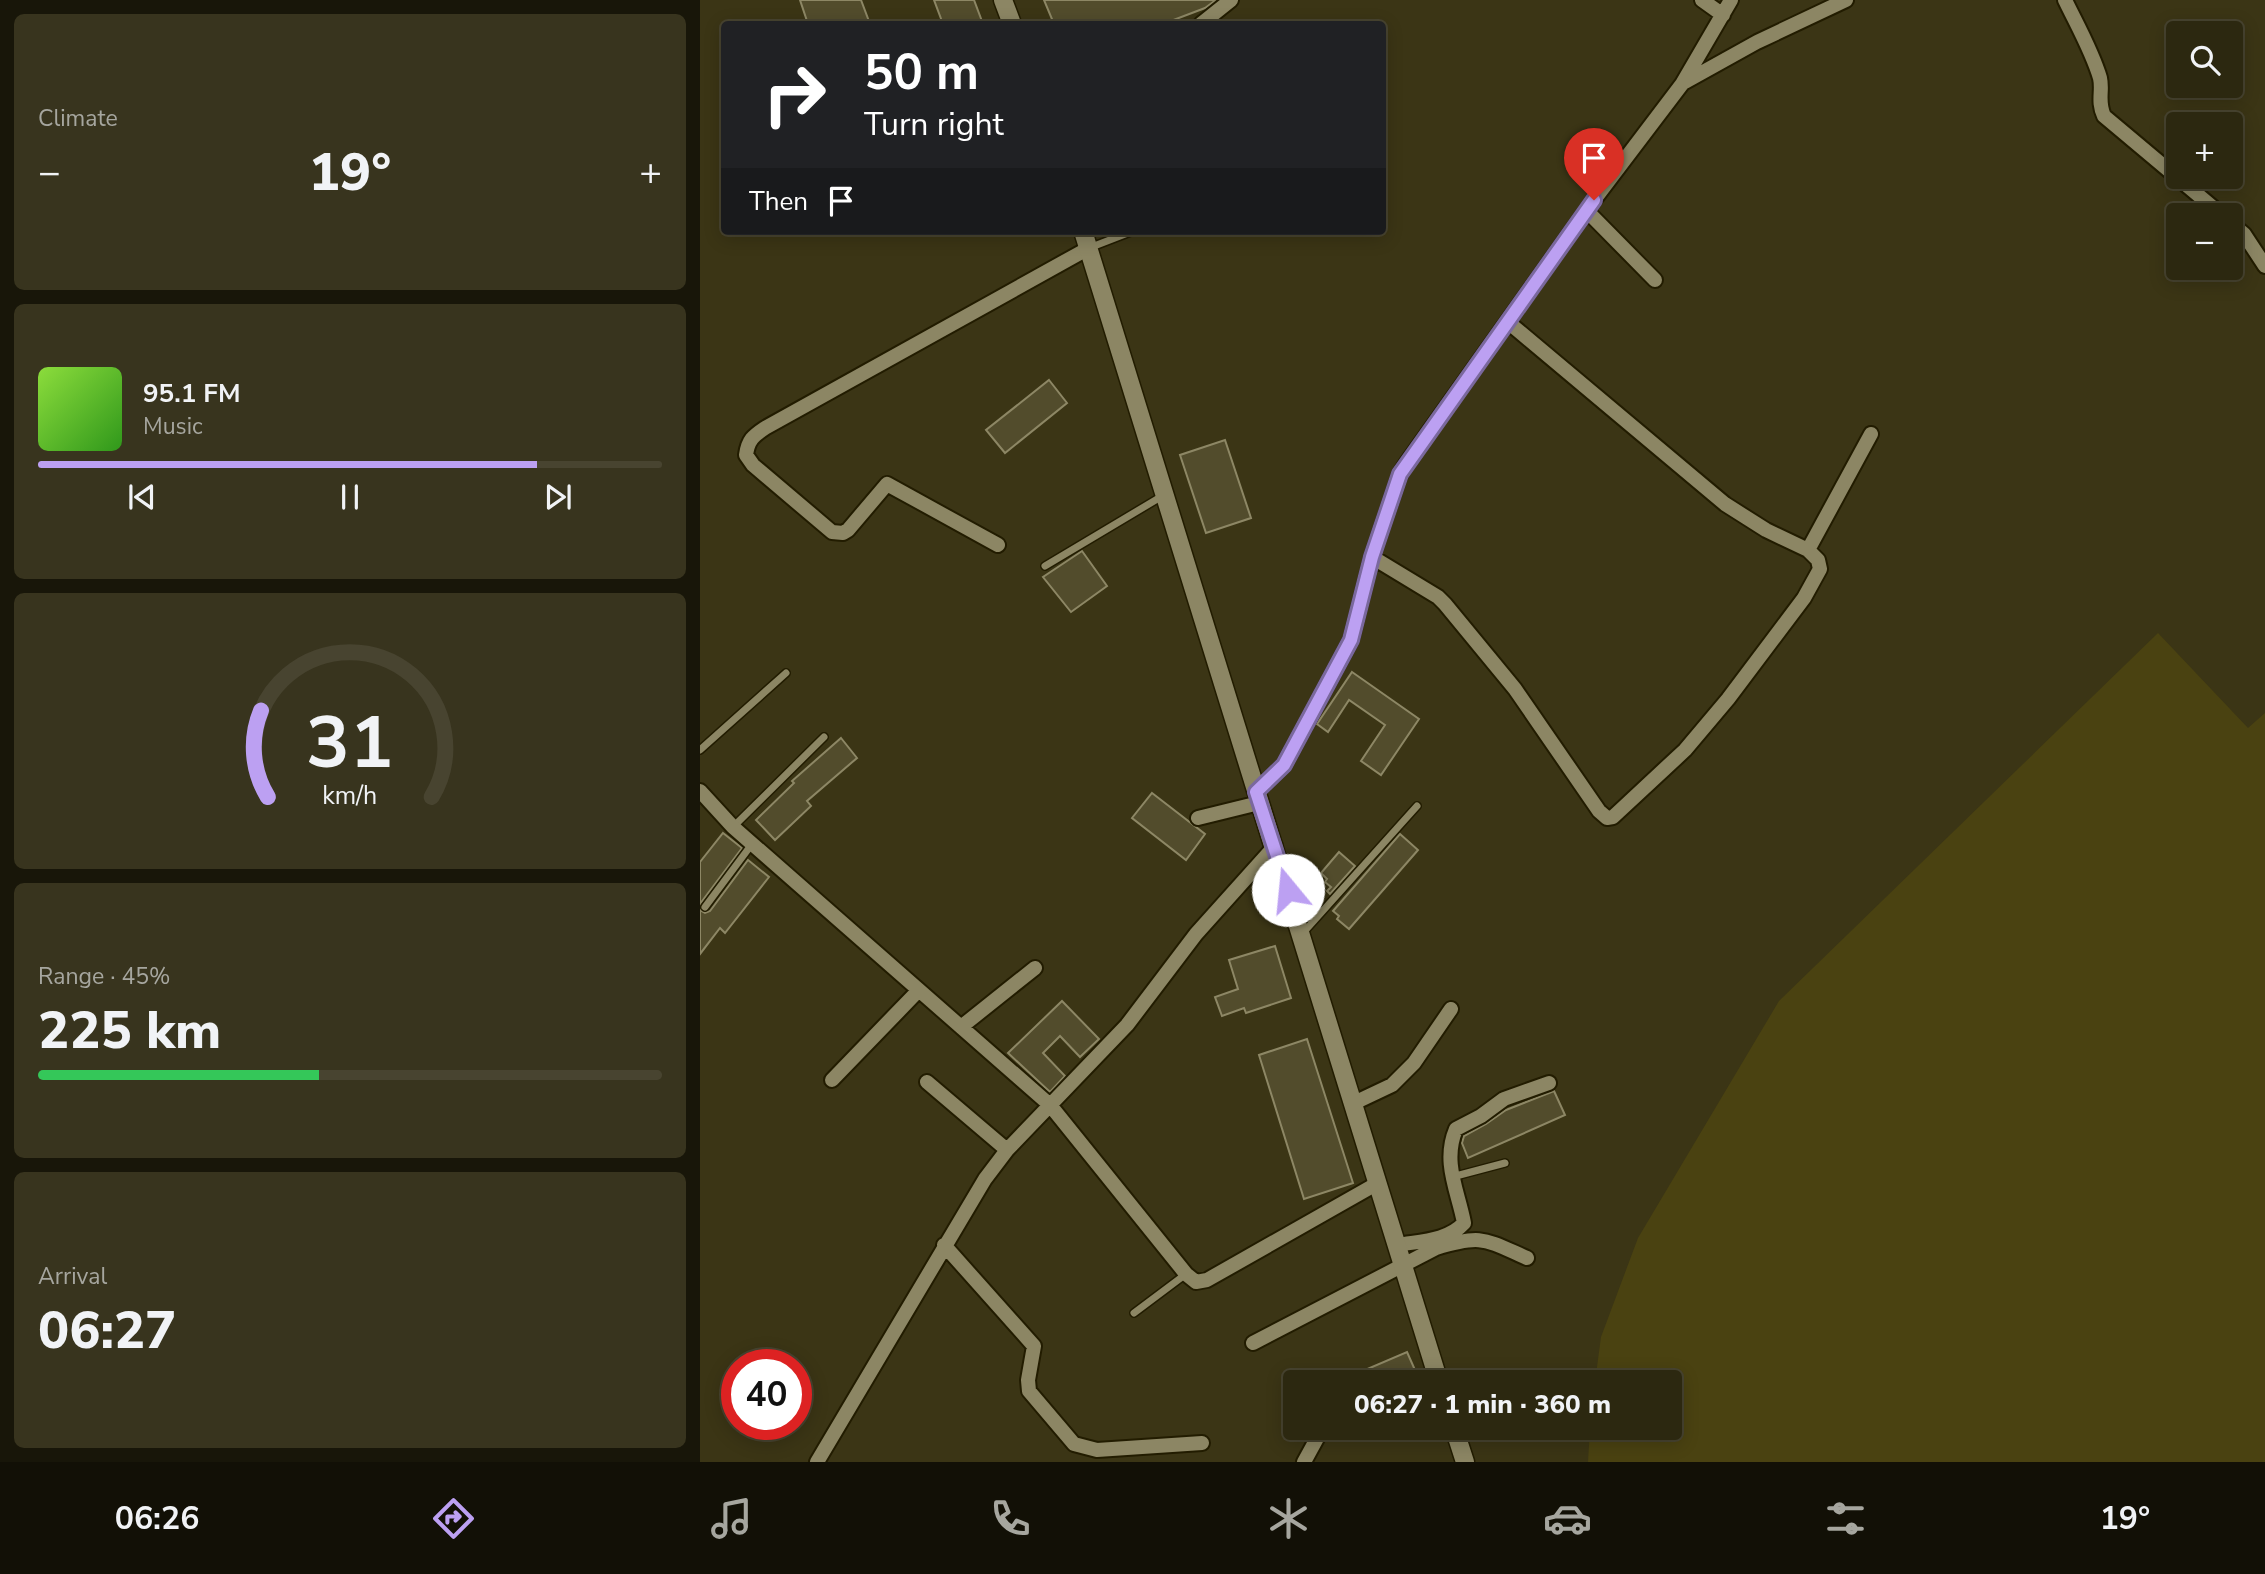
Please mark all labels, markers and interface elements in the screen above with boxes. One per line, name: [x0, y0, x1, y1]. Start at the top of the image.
map controls: [2166, 21, 2243, 280]
button: search: [2166, 21, 2243, 98]
text: 50 m: [864, 39, 979, 106]
icon: right: [749, 49, 840, 140]
text: Climate: [38, 103, 118, 134]
text: Turn right: [864, 103, 1004, 146]
button: +: [2166, 112, 2243, 189]
pin: [1564, 128, 1624, 200]
text: 19°: [309, 137, 391, 208]
icon: arrive: [1575, 139, 1613, 177]
text: −: [38, 147, 61, 198]
text: +: [639, 147, 662, 198]
icon: arrive: [822, 182, 860, 220]
text: Then: [749, 184, 808, 219]
button: −: [2166, 203, 2243, 280]
text: 95.1 FM: [143, 376, 240, 411]
text: Music: [143, 411, 203, 442]
icon: previous: [123, 478, 161, 516]
icon: pause: [331, 478, 369, 516]
icon: next: [539, 478, 577, 516]
text: 31: [306, 693, 394, 793]
text: km/h: [322, 779, 378, 813]
position arrow: [1251, 853, 1325, 927]
text: Range · 45%: [38, 961, 170, 992]
text: 225 km: [38, 995, 221, 1066]
text: Arrival: [38, 1261, 107, 1292]
text: 06:27: [38, 1295, 176, 1366]
speed limit sign: 40: [721, 1349, 812, 1440]
text: 06:27 · 1 min · 360 m: [1354, 1387, 1611, 1422]
icon: directions: [429, 1494, 478, 1543]
icon: music: [707, 1494, 756, 1543]
icon: phone: [986, 1494, 1035, 1543]
icon: climate: [1264, 1494, 1313, 1543]
icon: car: [1543, 1494, 1592, 1543]
icon: filters: [1821, 1494, 1870, 1543]
text: 06:26: [115, 1497, 199, 1540]
text: 19°: [2100, 1497, 2150, 1540]

